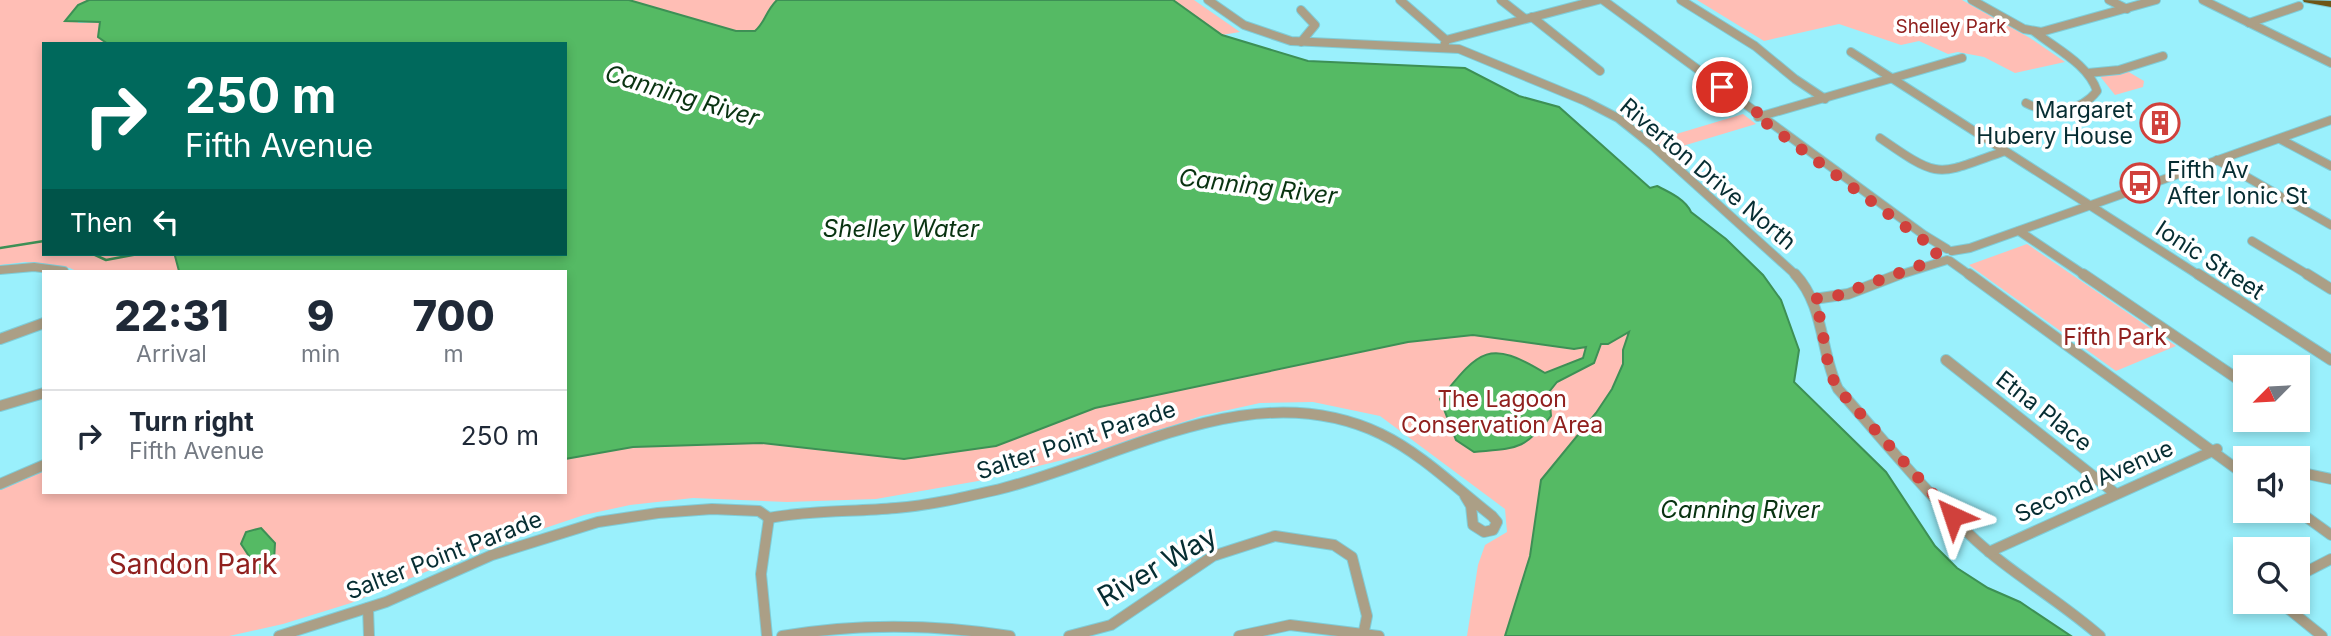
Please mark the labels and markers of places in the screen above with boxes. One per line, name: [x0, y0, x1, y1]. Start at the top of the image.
pin: [1692, 57, 1752, 117]
place label: Margaret Hubery House: [1976, 96, 2133, 150]
building icon: Margaret Hubery House: [2139, 102, 2181, 144]
place label: Fifth Av After Ionic St: [2167, 156, 2308, 210]
bus stop icon: Fifth Av After Ionic St: [2119, 162, 2161, 204]

